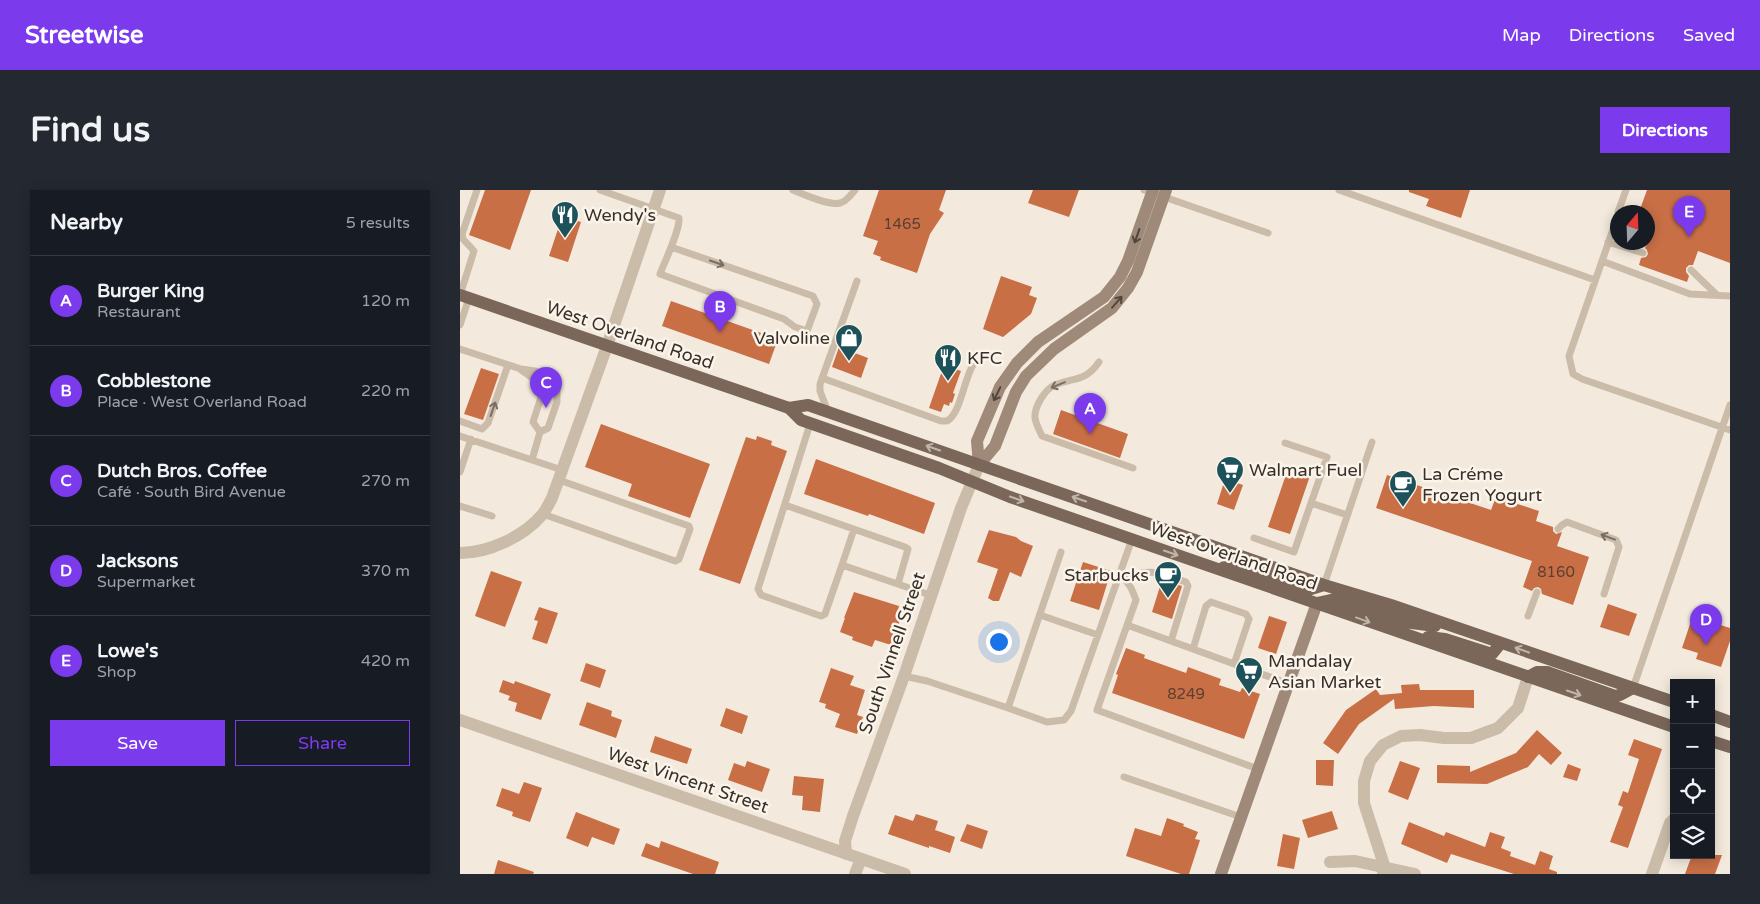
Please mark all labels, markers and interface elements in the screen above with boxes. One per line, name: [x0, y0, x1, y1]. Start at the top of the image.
text: Streetwise: [25, 21, 144, 50]
text: Map: [1502, 24, 1541, 46]
text: Directions: [1569, 24, 1655, 46]
text: Saved: [1683, 24, 1735, 46]
button: Directions: [1600, 107, 1730, 153]
text: Find us: [30, 109, 150, 151]
pin: E: [1673, 196, 1705, 237]
restaurant icon: Wendy's: [550, 200, 580, 239]
place label: Wendy's: [584, 204, 656, 226]
north arrow: [1610, 205, 1655, 250]
text: Nearby: [50, 210, 123, 235]
text: 5 results: [346, 213, 410, 233]
house number: 1465: [883, 215, 921, 233]
one-way arrow: [1132, 228, 1142, 244]
one-way arrow: [708, 259, 724, 268]
text: Burger King: [97, 280, 205, 302]
text: A: [60, 291, 72, 311]
text: 120 m: [361, 291, 410, 311]
pin: B: [704, 291, 736, 332]
street label: West Overland Road: [543, 296, 717, 374]
one-way arrow: [1111, 296, 1122, 309]
text: Restaurant: [97, 302, 181, 322]
shop icon: Valvoline: [834, 323, 864, 362]
place label: Valvoline: [753, 327, 830, 349]
restaurant icon: KFC: [933, 343, 963, 382]
place label: KFC: [967, 347, 1002, 369]
pin: C: [530, 367, 562, 408]
text: Cobblestone: [97, 370, 211, 392]
text: B: [60, 381, 72, 401]
text: 220 m: [361, 381, 410, 401]
one-way arrow: [1051, 381, 1066, 391]
one-way arrow: [992, 386, 1001, 401]
text: Place · West Overland Road: [97, 392, 307, 412]
pin: A: [1074, 393, 1106, 434]
one-way arrow: [488, 401, 498, 417]
one-way arrow: [925, 443, 941, 453]
supermarket icon: Walmart Fuel: [1215, 455, 1245, 494]
place label: Walmart Fuel: [1249, 459, 1362, 481]
text: Dutch Bros. Coffee: [97, 460, 267, 482]
place label: La Créme Frozen Yogurt: [1422, 463, 1542, 506]
cafe icon: La Créme Frozen Yogurt: [1388, 469, 1418, 508]
text: C: [60, 471, 72, 491]
text: 270 m: [361, 471, 410, 491]
text: Café · South Bird Avenue: [97, 482, 286, 502]
one-way arrow: [1072, 494, 1088, 504]
one-way arrow: [1009, 495, 1025, 504]
street label: West Overland Road: [1147, 517, 1321, 595]
one-way arrow: [1601, 532, 1616, 541]
one-way arrow: [1163, 549, 1178, 558]
text: Jacksons: [97, 550, 178, 572]
cafe icon: Starbucks: [1153, 560, 1183, 599]
text: D: [60, 561, 72, 581]
text: 370 m: [361, 561, 410, 581]
house number: 8160: [1537, 563, 1575, 581]
place label: Starbucks: [1064, 564, 1149, 586]
street label: South Vinnell Street: [854, 569, 930, 737]
text: Supermarket: [97, 572, 195, 592]
pin: D: [1690, 604, 1722, 645]
one-way arrow: [1355, 616, 1371, 625]
your location: [986, 629, 1012, 655]
text: Lowe's: [97, 640, 158, 662]
one-way arrow: [1515, 645, 1530, 654]
place label: Mandalay Asian Market: [1268, 650, 1382, 693]
text: E: [61, 651, 71, 671]
text: 420 m: [361, 651, 410, 671]
supermarket icon: Mandalay Asian Market: [1234, 656, 1264, 695]
text: Shop: [97, 662, 136, 682]
map controls: [1670, 679, 1715, 859]
button: +: [1670, 679, 1715, 724]
house number: 8249: [1167, 685, 1205, 703]
one-way arrow: [1566, 689, 1582, 698]
button: Save: [50, 720, 225, 766]
button: Share: [235, 720, 410, 766]
button: −: [1670, 724, 1715, 769]
street label: West Vincent Street: [605, 742, 772, 818]
button: locate: [1670, 769, 1715, 814]
button: layers: [1670, 814, 1715, 859]

